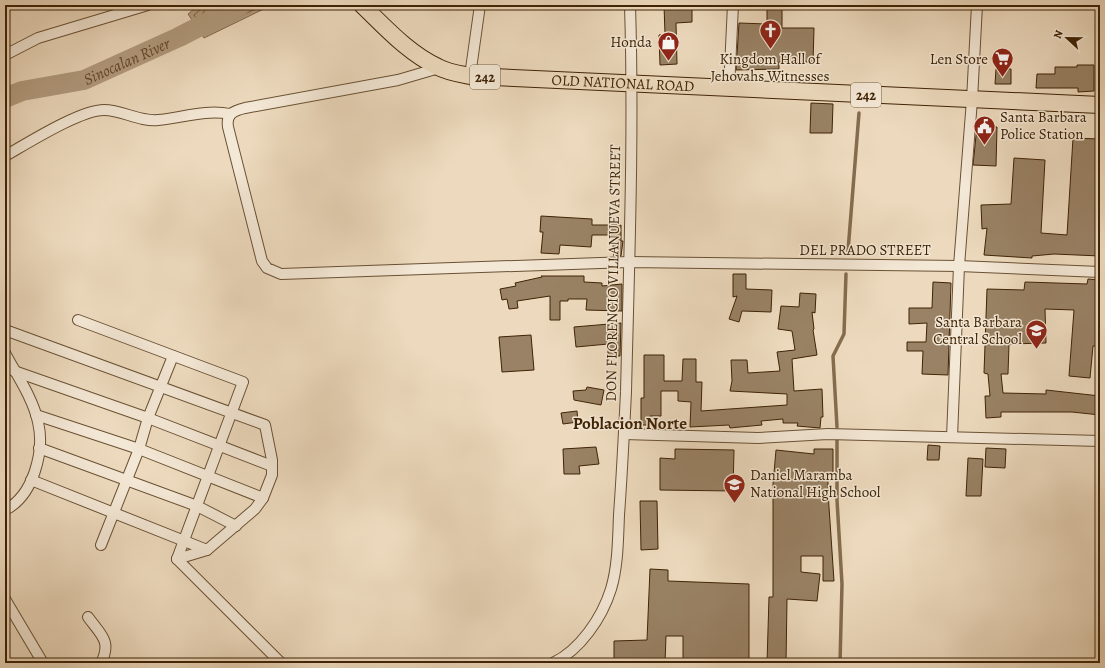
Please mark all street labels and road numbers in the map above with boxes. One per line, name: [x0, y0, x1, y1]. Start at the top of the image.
road number: 242: [470, 65, 500, 89]
street label: OLD NATIONAL ROAD: [551, 70, 695, 96]
road number: 242: [851, 83, 881, 107]
street label: DON FLORENCIO VILLANUEVA STREET: [601, 143, 625, 402]
street label: DEL PRADO STREET: [799, 240, 931, 260]

